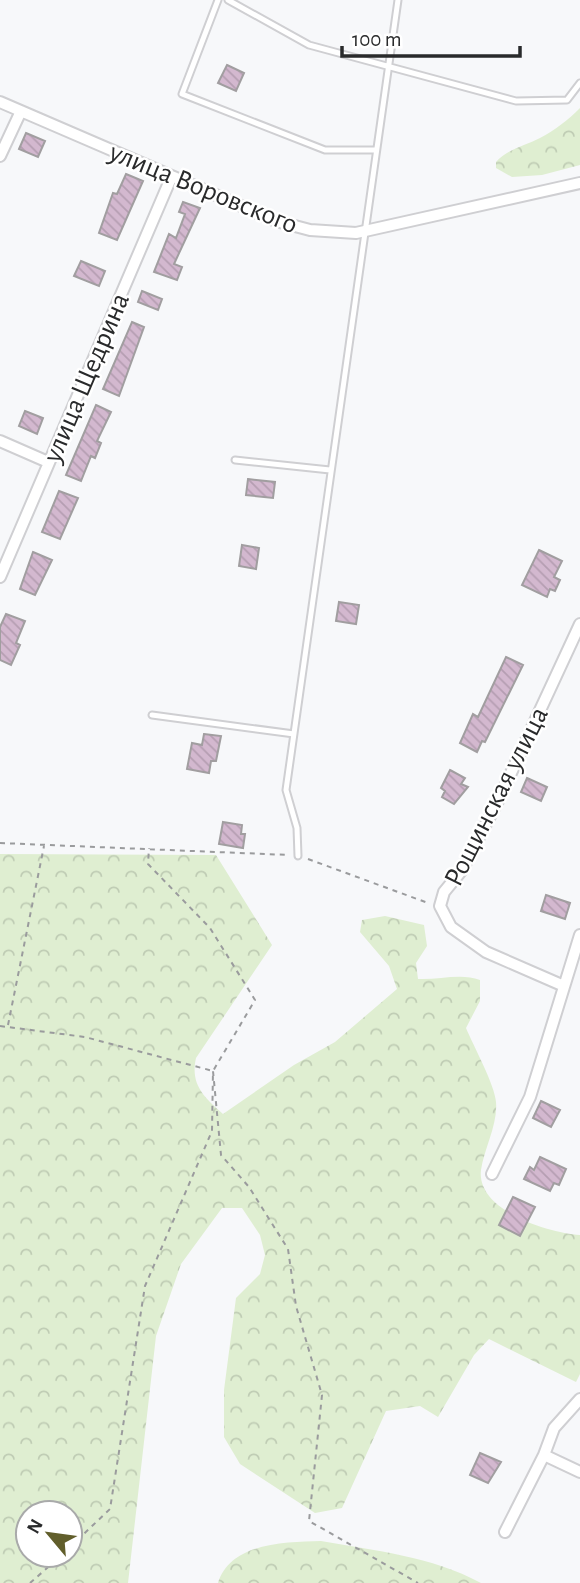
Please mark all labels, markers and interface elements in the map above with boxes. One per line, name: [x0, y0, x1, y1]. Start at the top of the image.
scale bar: [342, 14, 520, 58]
text: 100 m: [352, 29, 402, 50]
street label: улица Воровского: [104, 138, 301, 239]
street label: улица Щедрина: [38, 289, 135, 467]
street label: Рощинская улица: [440, 703, 554, 891]
north arrow: [14, 1499, 84, 1569]
text: N: [24, 1516, 47, 1537]

